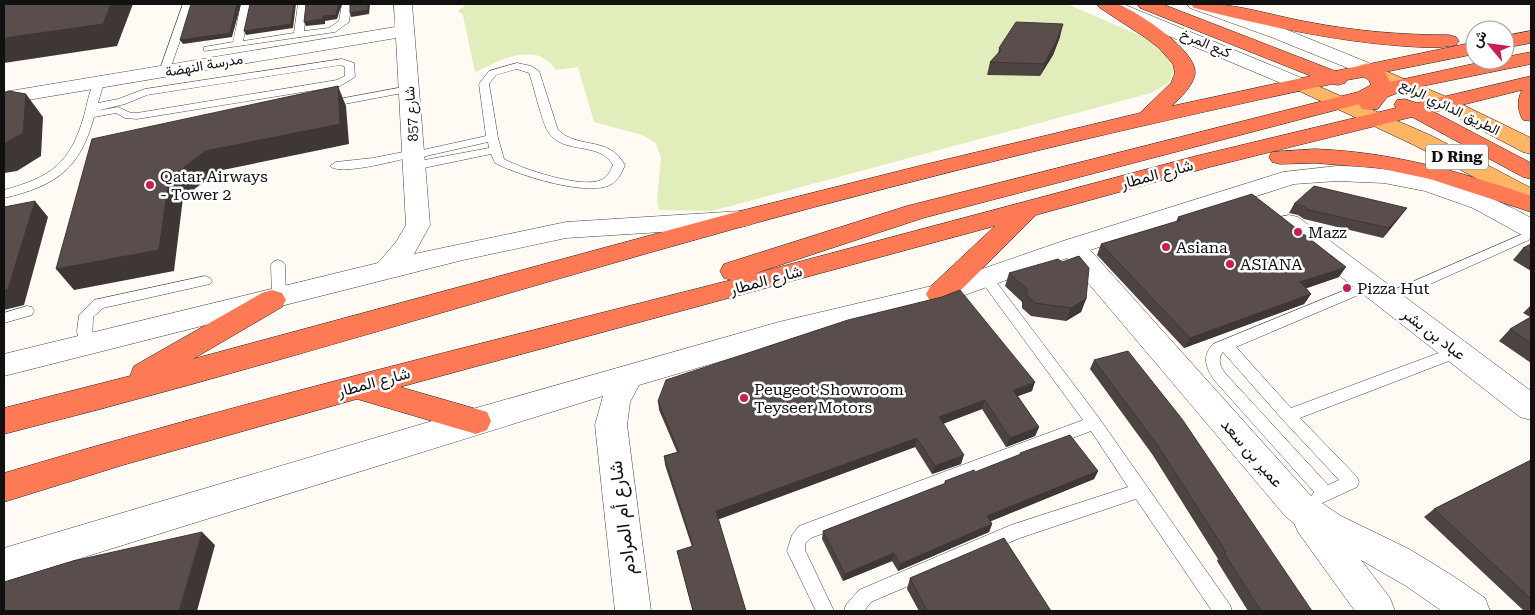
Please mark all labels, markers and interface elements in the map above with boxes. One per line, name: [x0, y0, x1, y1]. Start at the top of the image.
north arrow: [1465, 20, 1515, 70]
street label: كبع المرخ: [1177, 25, 1234, 64]
text: ش: [1468, 27, 1491, 50]
street label: مدرسة النهضة: [164, 50, 244, 81]
street label: الطريق الدائري الرابع: [1396, 76, 1503, 142]
street label: شارع 857: [401, 86, 424, 142]
road number: D Ring: [1426, 144, 1488, 170]
street label: شارع المطار: [1118, 155, 1196, 195]
place label: Qatar Airways - Tower 2: [160, 167, 268, 204]
marker: Qatar Airways - Tower 2: [144, 179, 156, 191]
place label: Mazz: [1308, 223, 1347, 242]
marker: Mazz: [1292, 226, 1304, 238]
place label: Asiana: [1176, 238, 1228, 257]
marker: Asiana: [1160, 241, 1172, 253]
place label: ASIANA: [1240, 255, 1303, 274]
marker: ASIANA: [1224, 258, 1236, 270]
street label: شارع المطار: [727, 261, 805, 301]
place label: Pizza Hut: [1357, 279, 1430, 298]
marker: Pizza Hut: [1341, 282, 1353, 294]
street label: عباد بن بشر: [1397, 303, 1469, 365]
street label: شارع المطار: [335, 363, 413, 403]
place label: Peugeot Showroom Teyseer Motors: [754, 380, 904, 417]
marker: Peugeot Showroom Teyseer Motors: [738, 392, 750, 404]
street label: عمير بن سعد: [1216, 415, 1287, 492]
street label: شارع أم المرادم: [604, 459, 641, 577]

